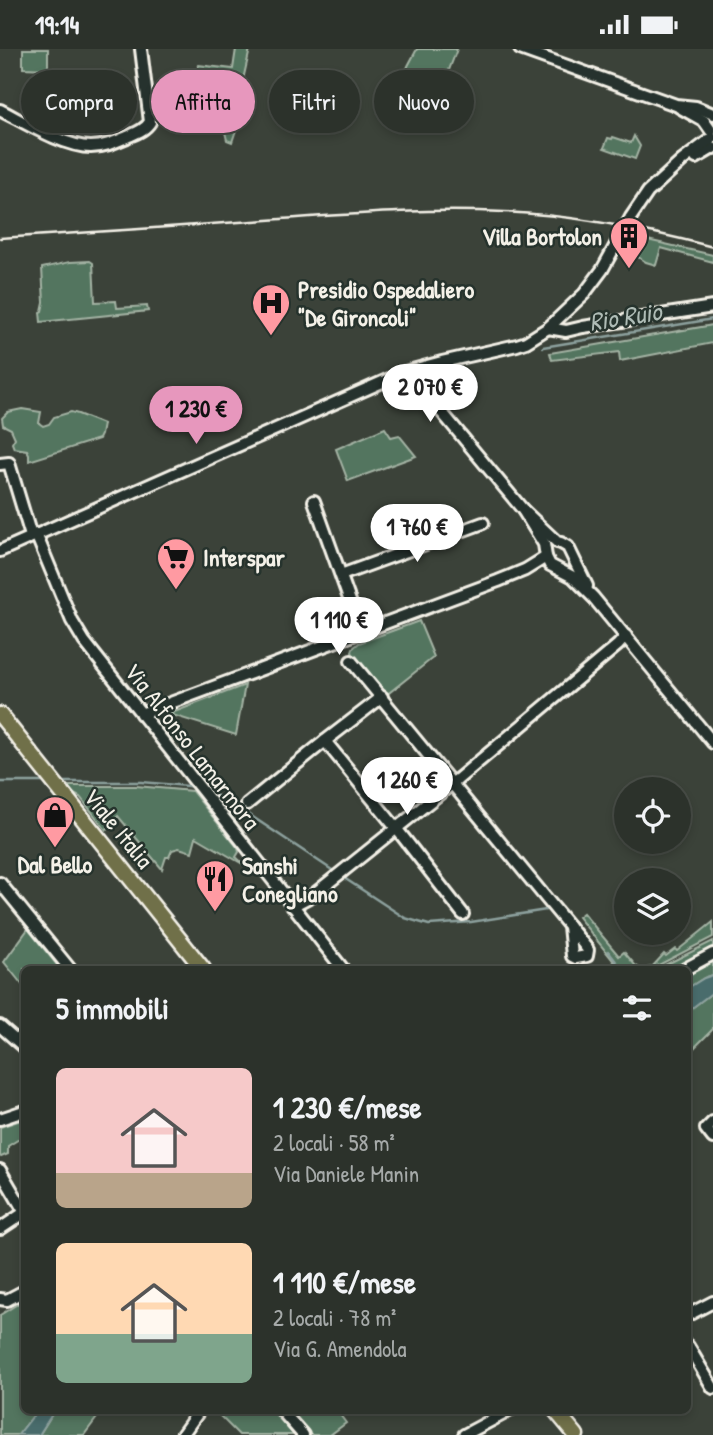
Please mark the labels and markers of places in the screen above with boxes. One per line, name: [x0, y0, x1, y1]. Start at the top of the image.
building icon: Villa Bortolon: [608, 215, 650, 270]
place label: Villa Bortolon: [482, 220, 602, 252]
place label: Presidio Ospedaliero "De Gironcoli": [298, 273, 475, 333]
hospital icon: Presidio Ospedaliero "De Gironcoli": [250, 282, 292, 337]
pin: 2 070 €: [365, 365, 495, 424]
pin: 1 230 €: [131, 387, 261, 446]
pin: 1 760 €: [352, 505, 482, 564]
supermarket icon: Interspar: [155, 536, 197, 591]
place label: Interspar: [203, 541, 285, 574]
pin: 1 110 €: [274, 597, 404, 657]
pin: 1 260 €: [342, 757, 472, 817]
shop icon: Dal Bello: [34, 794, 76, 849]
place label: Dal Bello: [18, 848, 93, 880]
place label: Sanshi Conegliano: [242, 849, 338, 910]
restaurant icon: Sanshi Conegliano: [194, 858, 236, 913]

